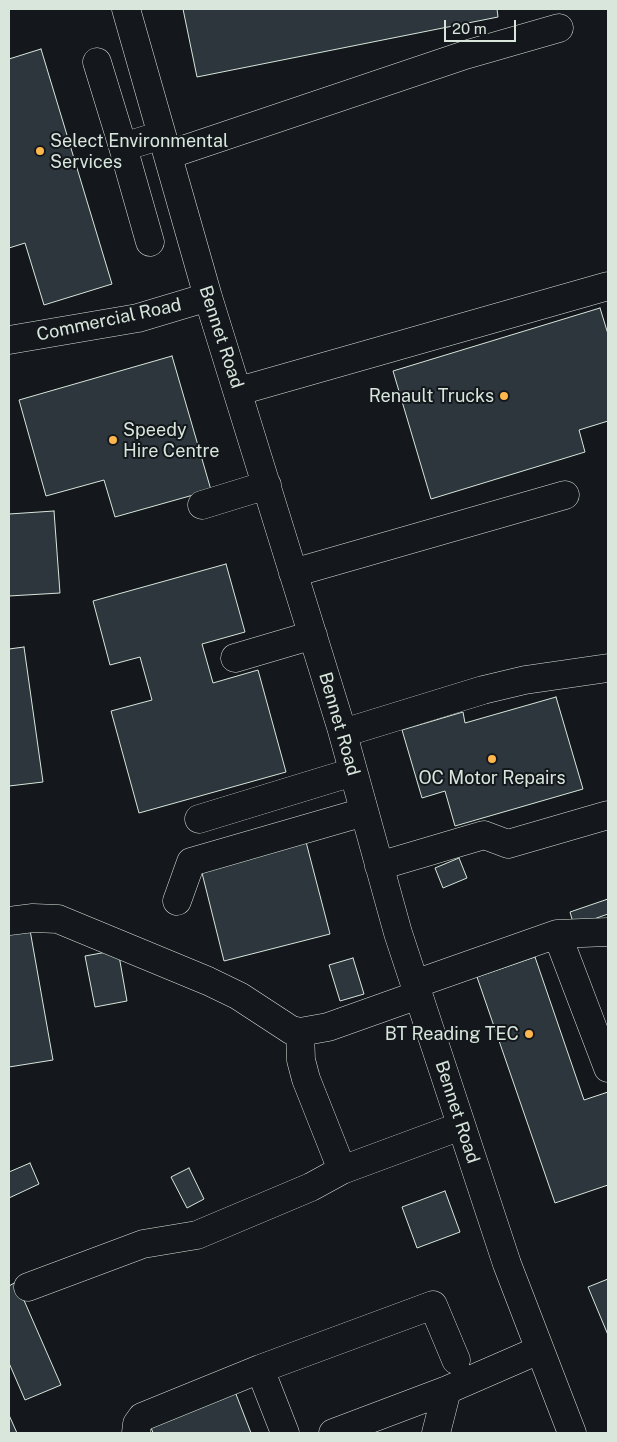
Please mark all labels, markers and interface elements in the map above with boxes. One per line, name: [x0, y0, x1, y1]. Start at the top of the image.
scale bar: [447, 10, 520, 42]
text: 20 m: [452, 20, 487, 37]
place label: Select Environmental Services: [50, 130, 228, 172]
marker: Select Environmental Services: [34, 145, 46, 157]
street label: Bennet Road: [194, 283, 248, 391]
street label: Commercial Road: [35, 294, 183, 346]
place label: Renault Trucks: [369, 385, 494, 407]
marker: Renault Trucks: [498, 390, 510, 402]
place label: Speedy Hire Centre: [123, 419, 219, 462]
marker: Speedy Hire Centre: [107, 434, 119, 446]
street label: Bennet Road: [314, 670, 364, 778]
marker: OC Motor Repairs: [486, 753, 498, 765]
place label: OC Motor Repairs: [418, 767, 566, 789]
place label: BT Reading TEC: [385, 1023, 519, 1045]
marker: BT Reading TEC: [523, 1028, 535, 1040]
street label: Bennet Road: [430, 1058, 484, 1166]

